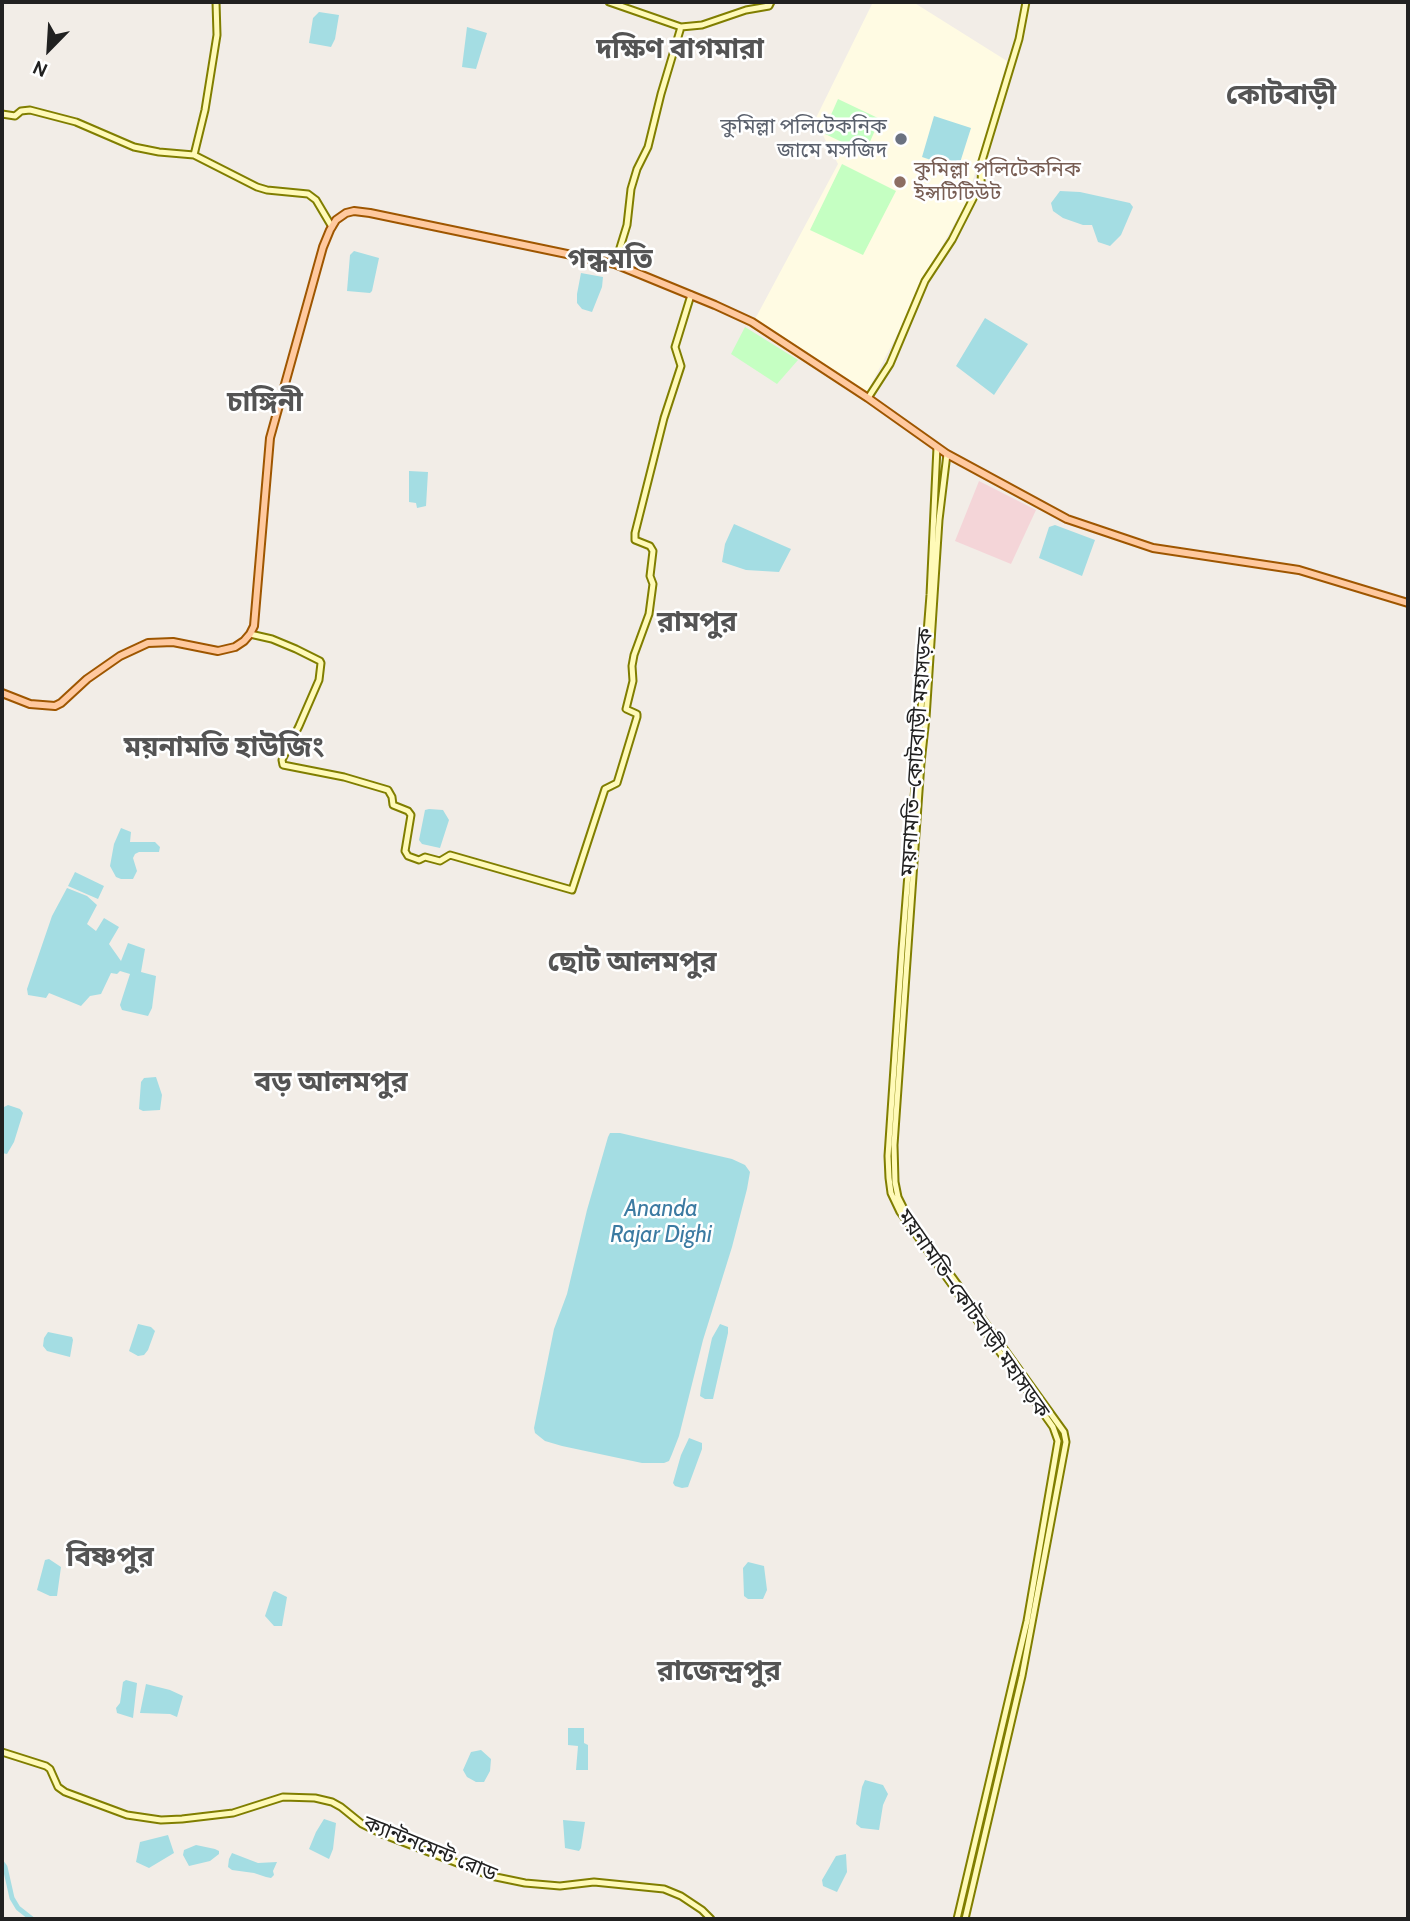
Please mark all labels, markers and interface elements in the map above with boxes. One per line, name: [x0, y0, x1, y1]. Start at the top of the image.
north arrow: [14, 14, 84, 84]
district label: দক্ষিণ বাগমারা: [596, 33, 764, 67]
text: N: [29, 55, 51, 82]
district label: কোটবাড়ী: [1226, 79, 1336, 113]
place label: কুমিল্লা পলিটেকনিক জামে মসজিদ: [720, 114, 887, 164]
marker: কুমিল্লা পলিটেকনিক জামে মসজিদ: [893, 131, 909, 147]
place label: কুমিল্লা পলিটেকনিক ইন্সটিটিউট: [914, 157, 1081, 207]
marker: কুমিল্লা পলিটেকনিক ইন্সটিটিউট: [892, 174, 908, 190]
district label: গন্ধমতি: [567, 243, 653, 277]
district label: চাঙ্গিনী: [227, 386, 303, 420]
district label: রামপুর: [657, 606, 737, 640]
street label: ময়নামতি–কোটবাড়ী মহাসড়ক: [896, 627, 938, 877]
district label: ময়নামতি হাউজিং: [124, 731, 324, 765]
district label: ছোট আলমপুর: [547, 946, 717, 980]
district label: বড় আলমপুর: [254, 1066, 408, 1100]
water label: Ananda Rajar Dighi: [610, 1195, 712, 1249]
street label: ময়নামতি–কোটবাড়ী মহাসড়ক: [891, 1205, 1055, 1423]
district label: বিষ্ণপুর: [66, 1541, 154, 1575]
district label: রাজেন্দ্রপুর: [657, 1655, 781, 1689]
street label: ক্যান্টনমেন্ট রোড: [360, 1811, 500, 1887]

